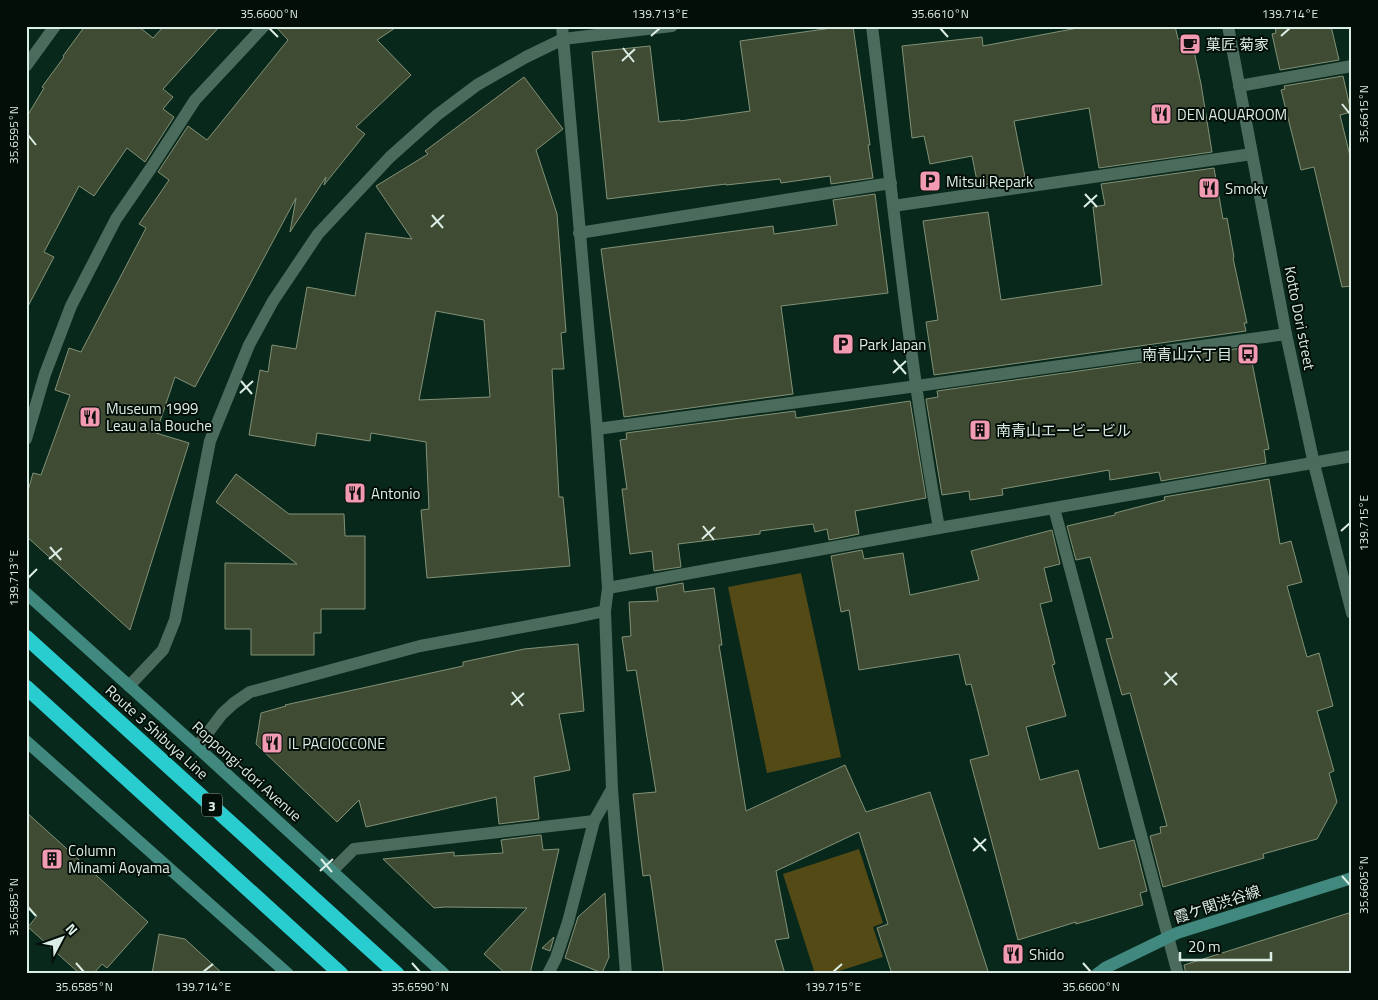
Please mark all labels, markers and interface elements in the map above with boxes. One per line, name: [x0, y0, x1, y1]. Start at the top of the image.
text: 35.6600°N: [240, 4, 298, 23]
text: 139.713°E: [632, 4, 688, 23]
text: 35.6610°N: [911, 4, 969, 23]
text: 139.714°E: [1262, 4, 1318, 23]
cafe icon: 菓匠 菊家: [1178, 32, 1202, 56]
place label: 菓匠 菊家: [1206, 33, 1269, 56]
text: 35.6615°N: [1354, 85, 1373, 143]
restaurant icon: DEN AQUAROOM: [1149, 102, 1173, 126]
place label: DEN AQUAROOM: [1177, 103, 1287, 126]
text: 35.6595°N: [4, 106, 23, 164]
parking icon: Mitsui Repark: [918, 169, 942, 193]
place label: Mitsui Repark: [946, 170, 1033, 193]
restaurant icon: Smoky: [1197, 176, 1221, 200]
place label: Smoky: [1225, 177, 1268, 200]
street label: Kotto Dori street: [1279, 264, 1321, 372]
parking icon: Park Japan: [831, 332, 855, 356]
place label: Park Japan: [859, 333, 926, 356]
bus stop icon: 南青山六丁目: [1236, 342, 1260, 366]
place label: 南青山六丁目: [1142, 343, 1232, 366]
place label: Museum 1999 Leau a la Bouche: [106, 397, 212, 437]
restaurant icon: Museum 1999 Leau a la Bouche: [78, 405, 102, 429]
building icon: 南青山エービービル: [968, 418, 992, 442]
place label: 南青山エービービル: [996, 419, 1131, 442]
restaurant icon: Antonio: [343, 481, 367, 505]
place label: Antonio: [371, 482, 420, 505]
text: 139.715°E: [1354, 495, 1373, 551]
text: 139.713°E: [4, 550, 23, 606]
street label: Route 3 Shibuya Line: [100, 679, 214, 785]
street label: Roppongi-dori Avenue: [187, 715, 307, 827]
restaurant icon: IL PACIOCCONE: [260, 731, 284, 755]
place label: IL PACIOCCONE: [288, 732, 386, 755]
road number: 3: [202, 794, 222, 816]
place label: Column Minami Aoyama: [68, 839, 170, 879]
building icon: Column Minami Aoyama: [40, 847, 64, 871]
text: 35.6605°N: [1354, 856, 1373, 914]
text: 35.6585°N: [4, 878, 23, 936]
street label: 霞ケ関渋谷線: [1171, 879, 1263, 929]
north arrow: [38, 912, 88, 962]
text: N: [61, 919, 83, 940]
scale bar: [1180, 930, 1272, 962]
text: 20 m: [1188, 935, 1221, 958]
restaurant icon: Shido: [1001, 942, 1025, 966]
place label: Shido: [1029, 943, 1064, 966]
text: 35.6585°N: [55, 977, 113, 996]
text: 139.714°E: [175, 977, 231, 996]
text: 35.6590°N: [391, 977, 449, 996]
text: 139.715°E: [805, 977, 861, 996]
text: 35.6600°N: [1062, 977, 1120, 996]

